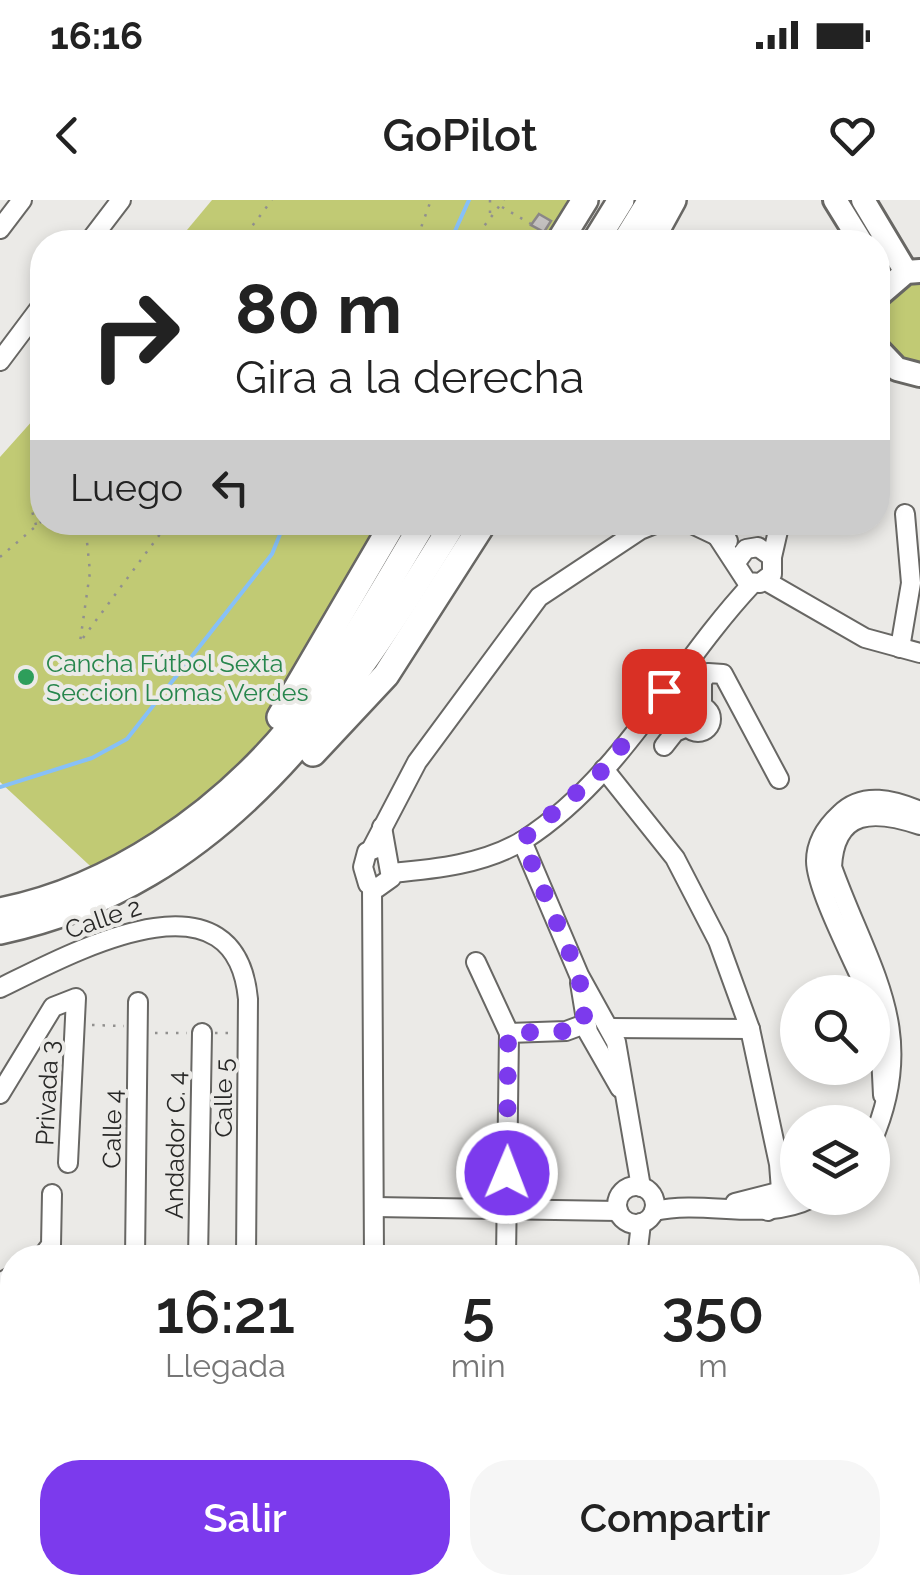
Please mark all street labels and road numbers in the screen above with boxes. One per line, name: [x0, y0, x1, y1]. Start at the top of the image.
street label: Calle 2: [61, 891, 145, 945]
street label: Privada 3: [29, 1040, 65, 1146]
street label: Calle 5: [208, 1058, 238, 1138]
street label: Andador C. 4: [159, 1071, 191, 1219]
street label: Calle 4: [96, 1089, 128, 1169]

